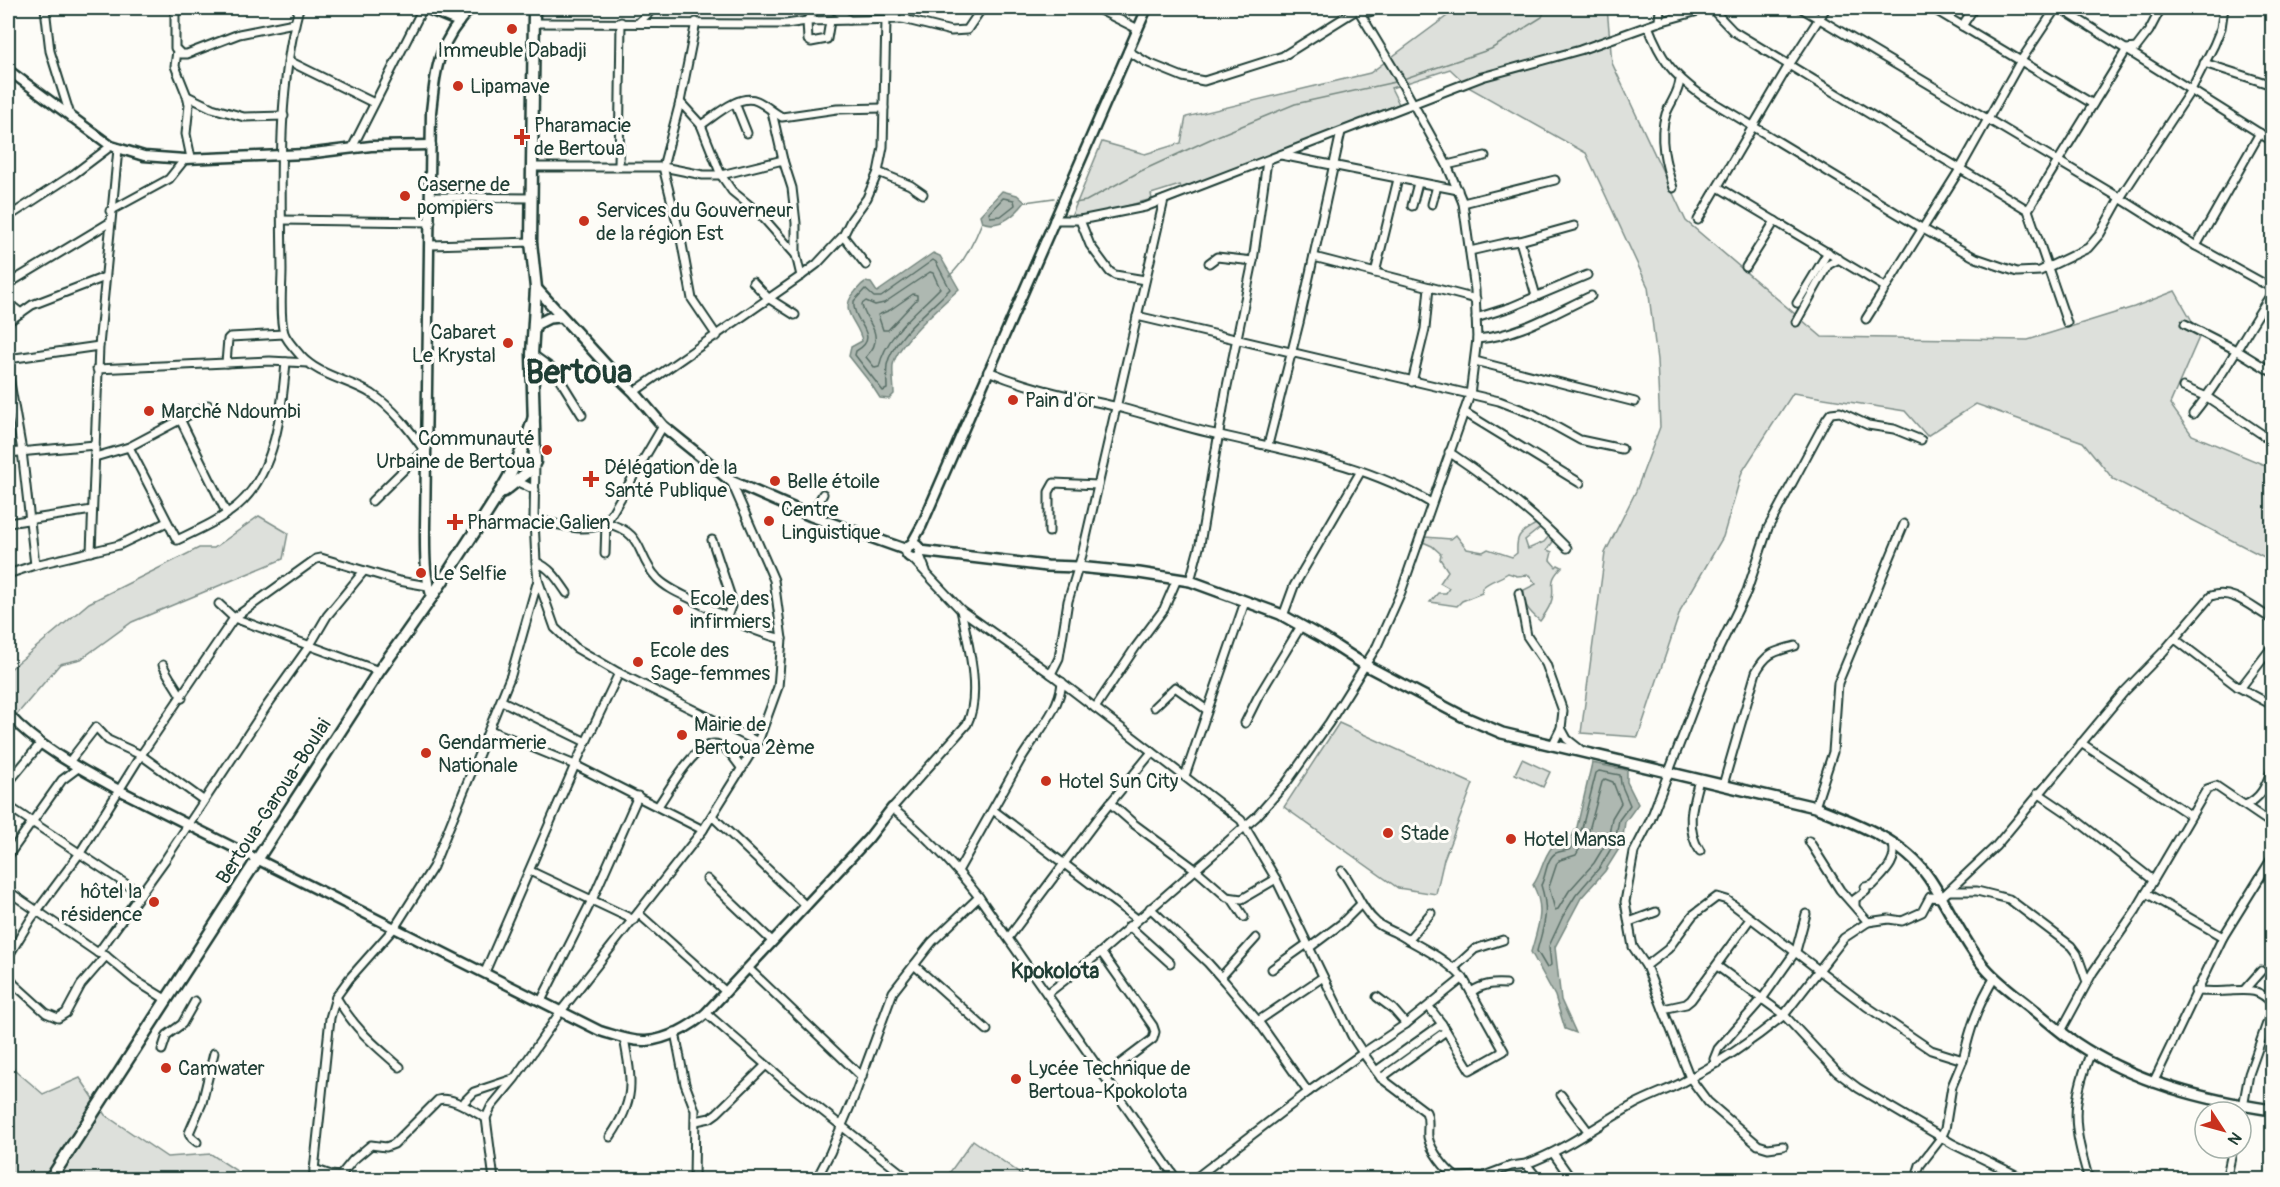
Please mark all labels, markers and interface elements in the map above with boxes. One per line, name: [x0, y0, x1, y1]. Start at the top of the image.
marker: Immeuble Dabadji: [505, 22, 519, 36]
place label: Immeuble Dabadji: [438, 38, 586, 63]
place label: Lipamave: [470, 74, 550, 99]
marker: Lipamave: [451, 79, 465, 93]
place label: Pharamacie de Bertoua: [534, 113, 631, 161]
marker: Pharamacie de Bertoua: [515, 130, 529, 144]
place label: Caserne de pompiers: [417, 172, 510, 220]
marker: Caserne de pompiers: [398, 189, 412, 203]
place label: Services du Gouverneur de la région Est: [596, 198, 793, 246]
marker: Services du Gouverneur de la région Est: [577, 214, 591, 228]
place label: Cabaret Le Krystal: [412, 320, 497, 368]
marker: Cabaret Le Krystal: [501, 336, 515, 350]
district label: Bertoua: [526, 353, 632, 393]
place label: Pain d'or: [1025, 388, 1095, 413]
marker: Pain d'or: [1006, 393, 1020, 407]
place label: Marché Ndoumbi: [161, 399, 301, 424]
marker: Marché Ndoumbi: [142, 404, 156, 418]
place label: Communauté Urbaine de Bertoua: [376, 426, 535, 474]
marker: Communauté Urbaine de Bertoua: [540, 443, 554, 457]
place label: Délégation de la Santé Publique: [604, 455, 737, 503]
place label: Belle étoile: [787, 469, 880, 494]
marker: Délégation de la Santé Publique: [582, 470, 600, 488]
marker: Belle étoile: [768, 474, 782, 488]
place label: Centre Linguistique: [781, 497, 881, 545]
place label: Pharmacie Galien: [467, 510, 611, 535]
marker: Centre Linguistique: [762, 514, 776, 528]
marker: Pharmacie Galien: [448, 515, 462, 529]
place label: Le Selfie: [433, 561, 506, 586]
marker: Le Selfie: [414, 566, 428, 580]
place label: Ecole des infirmiers: [690, 586, 771, 634]
marker: Ecole des infirmiers: [671, 603, 685, 617]
place label: Ecole des Sage-femmes: [650, 638, 770, 686]
marker: Ecole des Sage-femmes: [631, 655, 645, 669]
place label: Mairie de Bertoua 2ème: [694, 712, 814, 760]
street label: Bertoua-Garoua-Boulai: [210, 714, 336, 889]
marker: Mairie de Bertoua 2ème: [675, 728, 689, 742]
place label: Gendarmerie Nationale: [438, 730, 547, 778]
marker: Gendarmerie Nationale: [419, 746, 433, 760]
place label: Hotel Sun City: [1058, 769, 1179, 794]
marker: Hotel Sun City: [1039, 774, 1053, 788]
place label: Stade: [1400, 821, 1449, 846]
marker: Stade: [1381, 826, 1395, 840]
place label: Hotel Mansa: [1523, 827, 1626, 852]
marker: Hotel Mansa: [1504, 832, 1518, 846]
place label: hôtel la résidence: [61, 879, 142, 927]
marker: hôtel la résidence: [147, 895, 161, 909]
district label: Kpokolota: [1011, 958, 1099, 985]
place label: Camwater: [178, 1056, 265, 1081]
place label: Lycée Technique de Bertoua-Kpokolota: [1028, 1056, 1191, 1104]
marker: Camwater: [159, 1061, 173, 1075]
marker: Lycée Technique de Bertoua-Kpokolota: [1009, 1072, 1023, 1086]
north arrow: [2193, 1100, 2253, 1160]
text: N: [2223, 1128, 2246, 1149]

